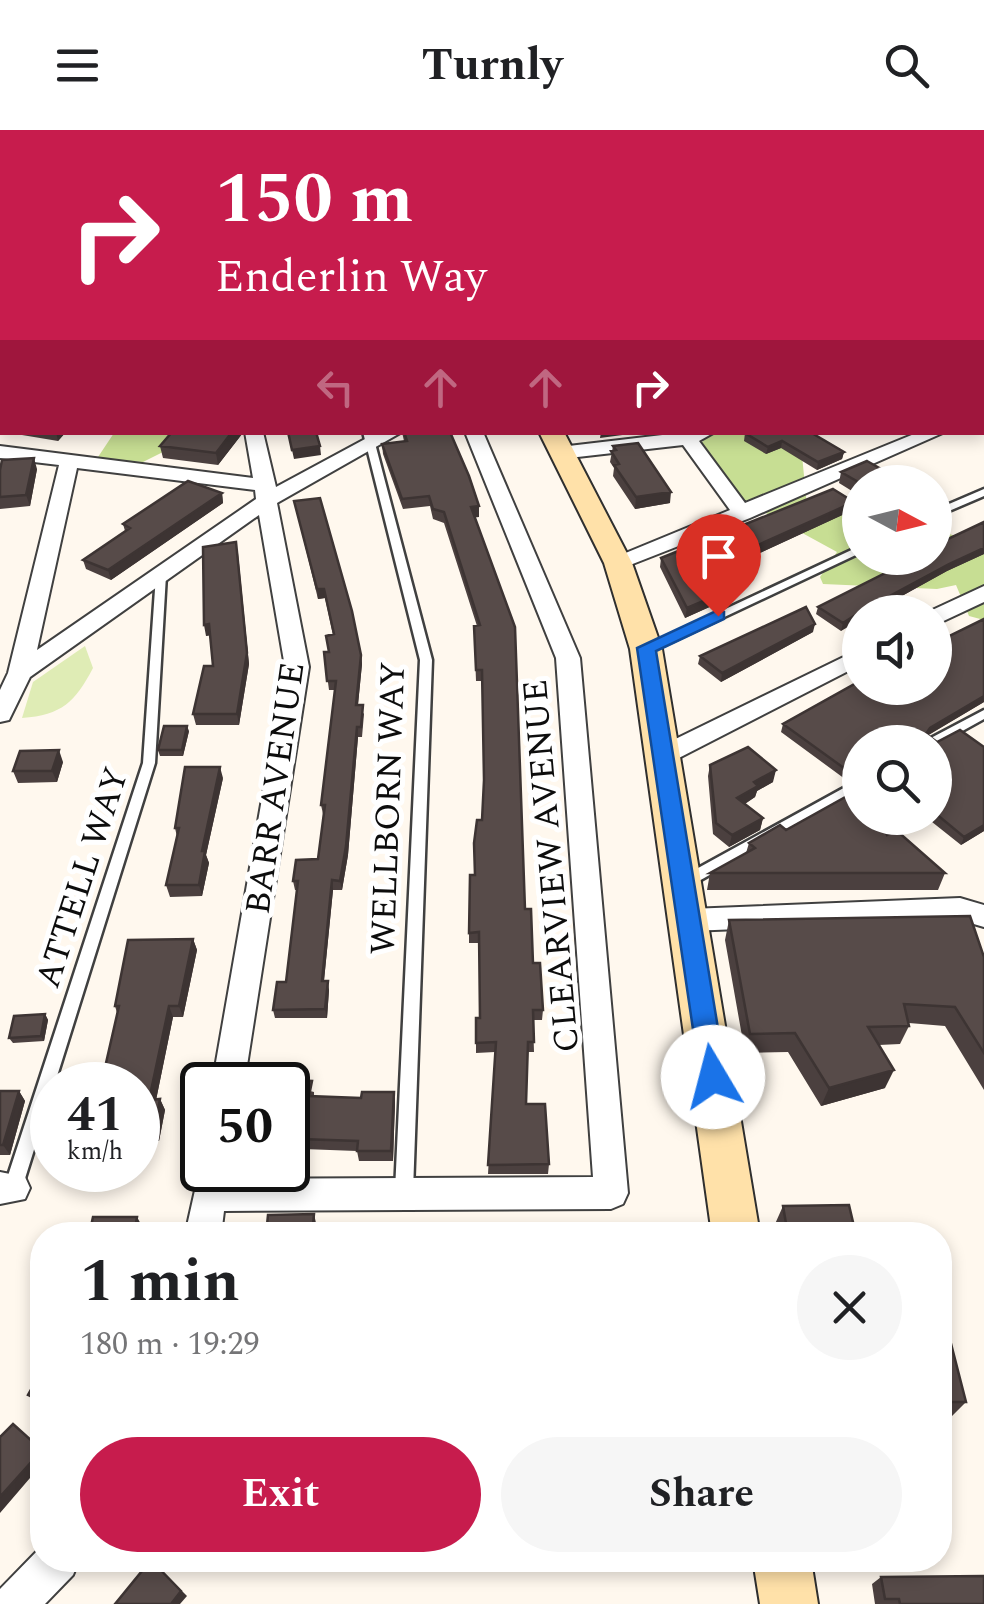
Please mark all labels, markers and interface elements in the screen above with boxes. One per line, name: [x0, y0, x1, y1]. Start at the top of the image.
text: Turnly: [422, 31, 562, 100]
icon: menu: [50, 38, 105, 93]
icon: search: [879, 38, 934, 93]
text: 150 m: [215, 147, 413, 253]
icon: right: [50, 170, 180, 300]
text: Enderlin Way: [215, 243, 487, 312]
icon: left: [308, 360, 363, 415]
icon: ahead: [413, 360, 468, 415]
icon: ahead: [518, 360, 573, 415]
icon: right: [623, 360, 678, 415]
north arrow: [842, 465, 952, 575]
map controls: [842, 465, 952, 835]
pin: [676, 514, 761, 617]
icon: arrive: [691, 529, 746, 584]
button: sound: [842, 595, 952, 705]
street label: BARR AVENUE: [232, 659, 319, 918]
street label: WELLBORN WAY: [357, 661, 420, 956]
street label: CLEARVIEW AVENUE: [509, 677, 594, 1055]
button: search: [842, 725, 952, 835]
street label: ATTELL WAY: [22, 760, 143, 995]
position arrow: [661, 1025, 765, 1129]
speed limit sign: 50: [180, 1062, 310, 1192]
text: 41: [67, 1077, 123, 1153]
text: km/h: [67, 1133, 123, 1171]
text: 1 min: [80, 1236, 240, 1328]
button: close: [797, 1255, 902, 1360]
text: 180 m · 19:29: [80, 1320, 260, 1369]
button: Exit: [80, 1437, 481, 1552]
button: Share: [501, 1437, 902, 1552]

